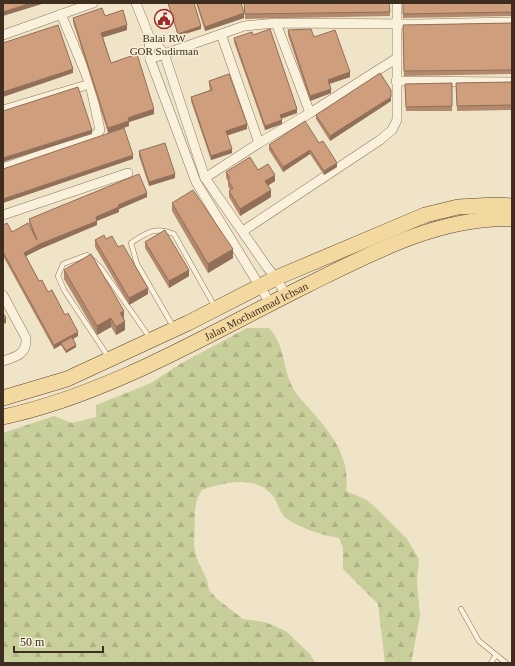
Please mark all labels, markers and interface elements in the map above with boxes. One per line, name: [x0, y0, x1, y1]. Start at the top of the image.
public building icon: Balai RW GOR Sudirman: [153, 8, 175, 30]
place label: Balai RW GOR Sudirman: [130, 32, 199, 57]
street label: Jalan Mochammad Ichsan: [202, 279, 310, 343]
scale bar: [14, 628, 103, 654]
text: 50 m: [20, 635, 45, 649]

